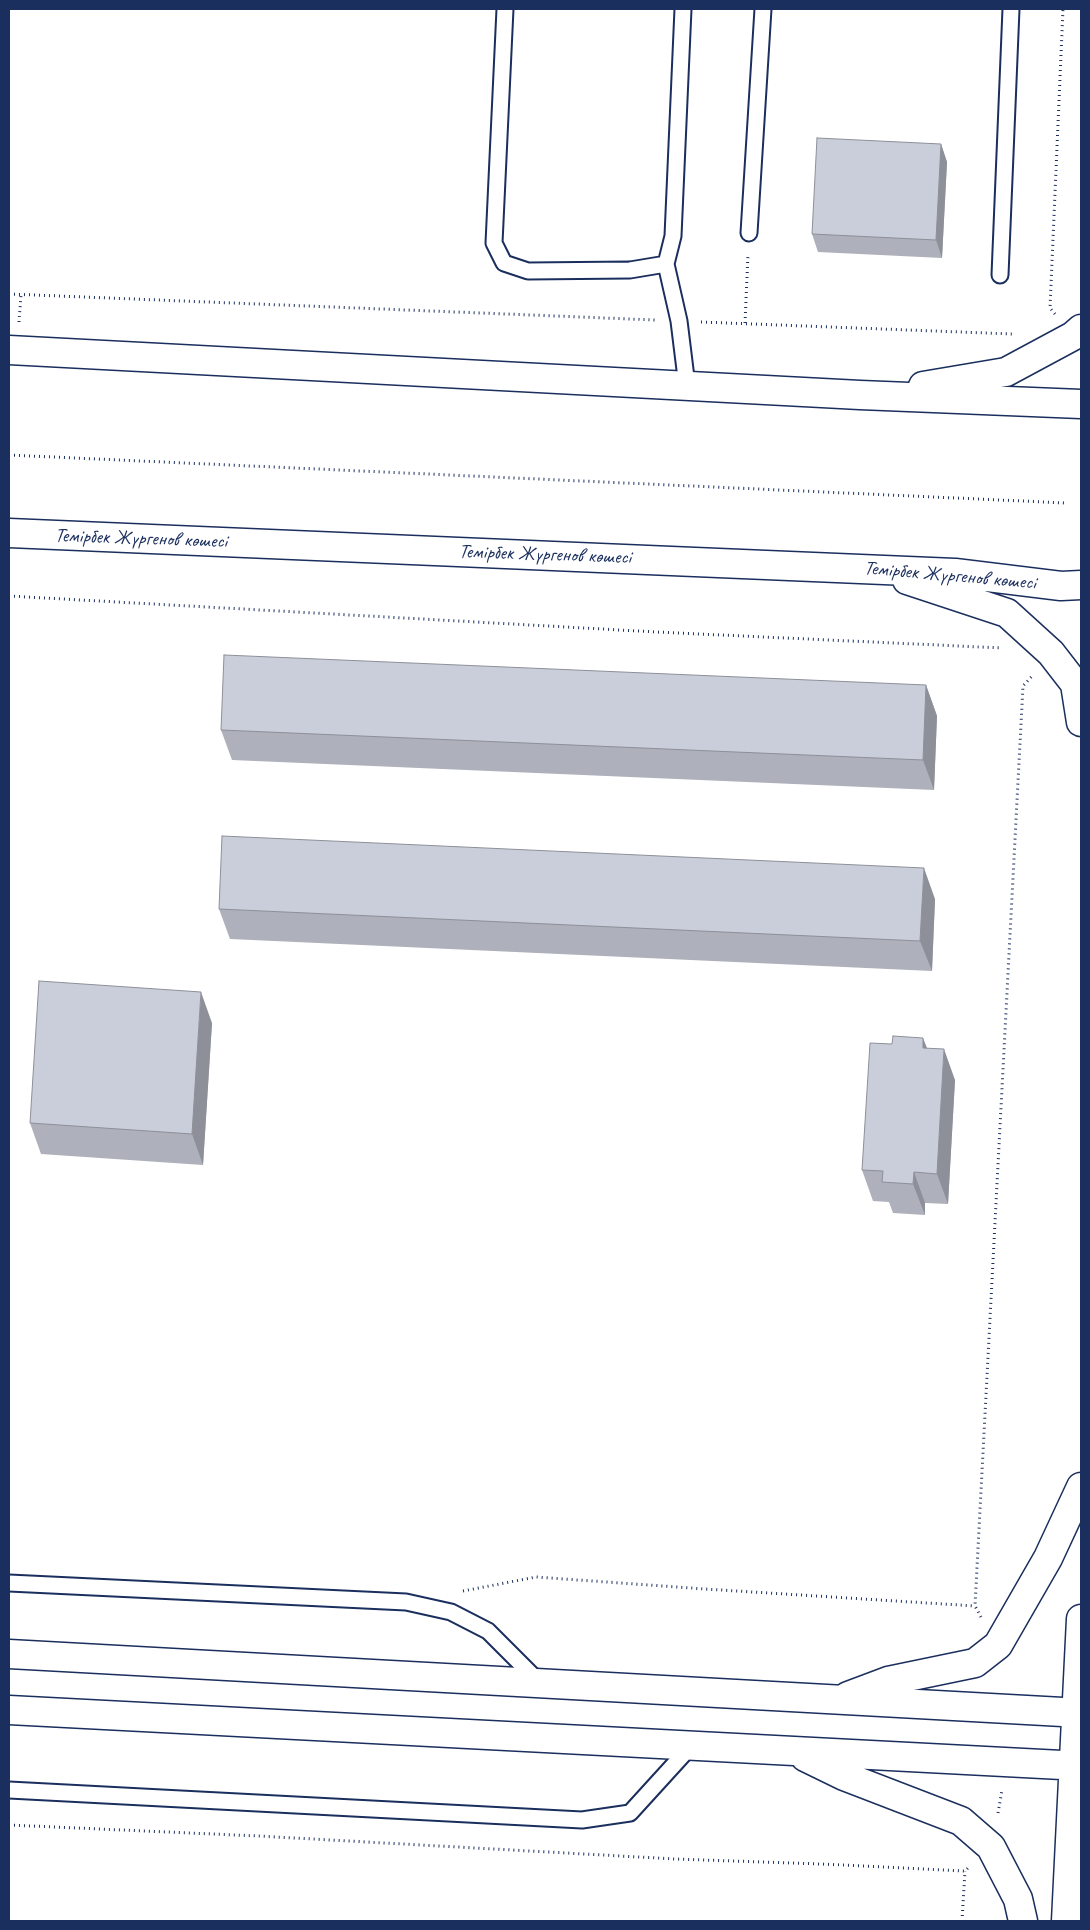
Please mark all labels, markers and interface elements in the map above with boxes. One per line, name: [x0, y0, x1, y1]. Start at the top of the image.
street label: Темірбек Жүргенов көшесі: [54, 524, 228, 554]
street label: Темірбек Жүргенов көшесі: [458, 540, 632, 570]
street label: Темірбек Жүргенов көшесі: [863, 557, 1037, 595]

